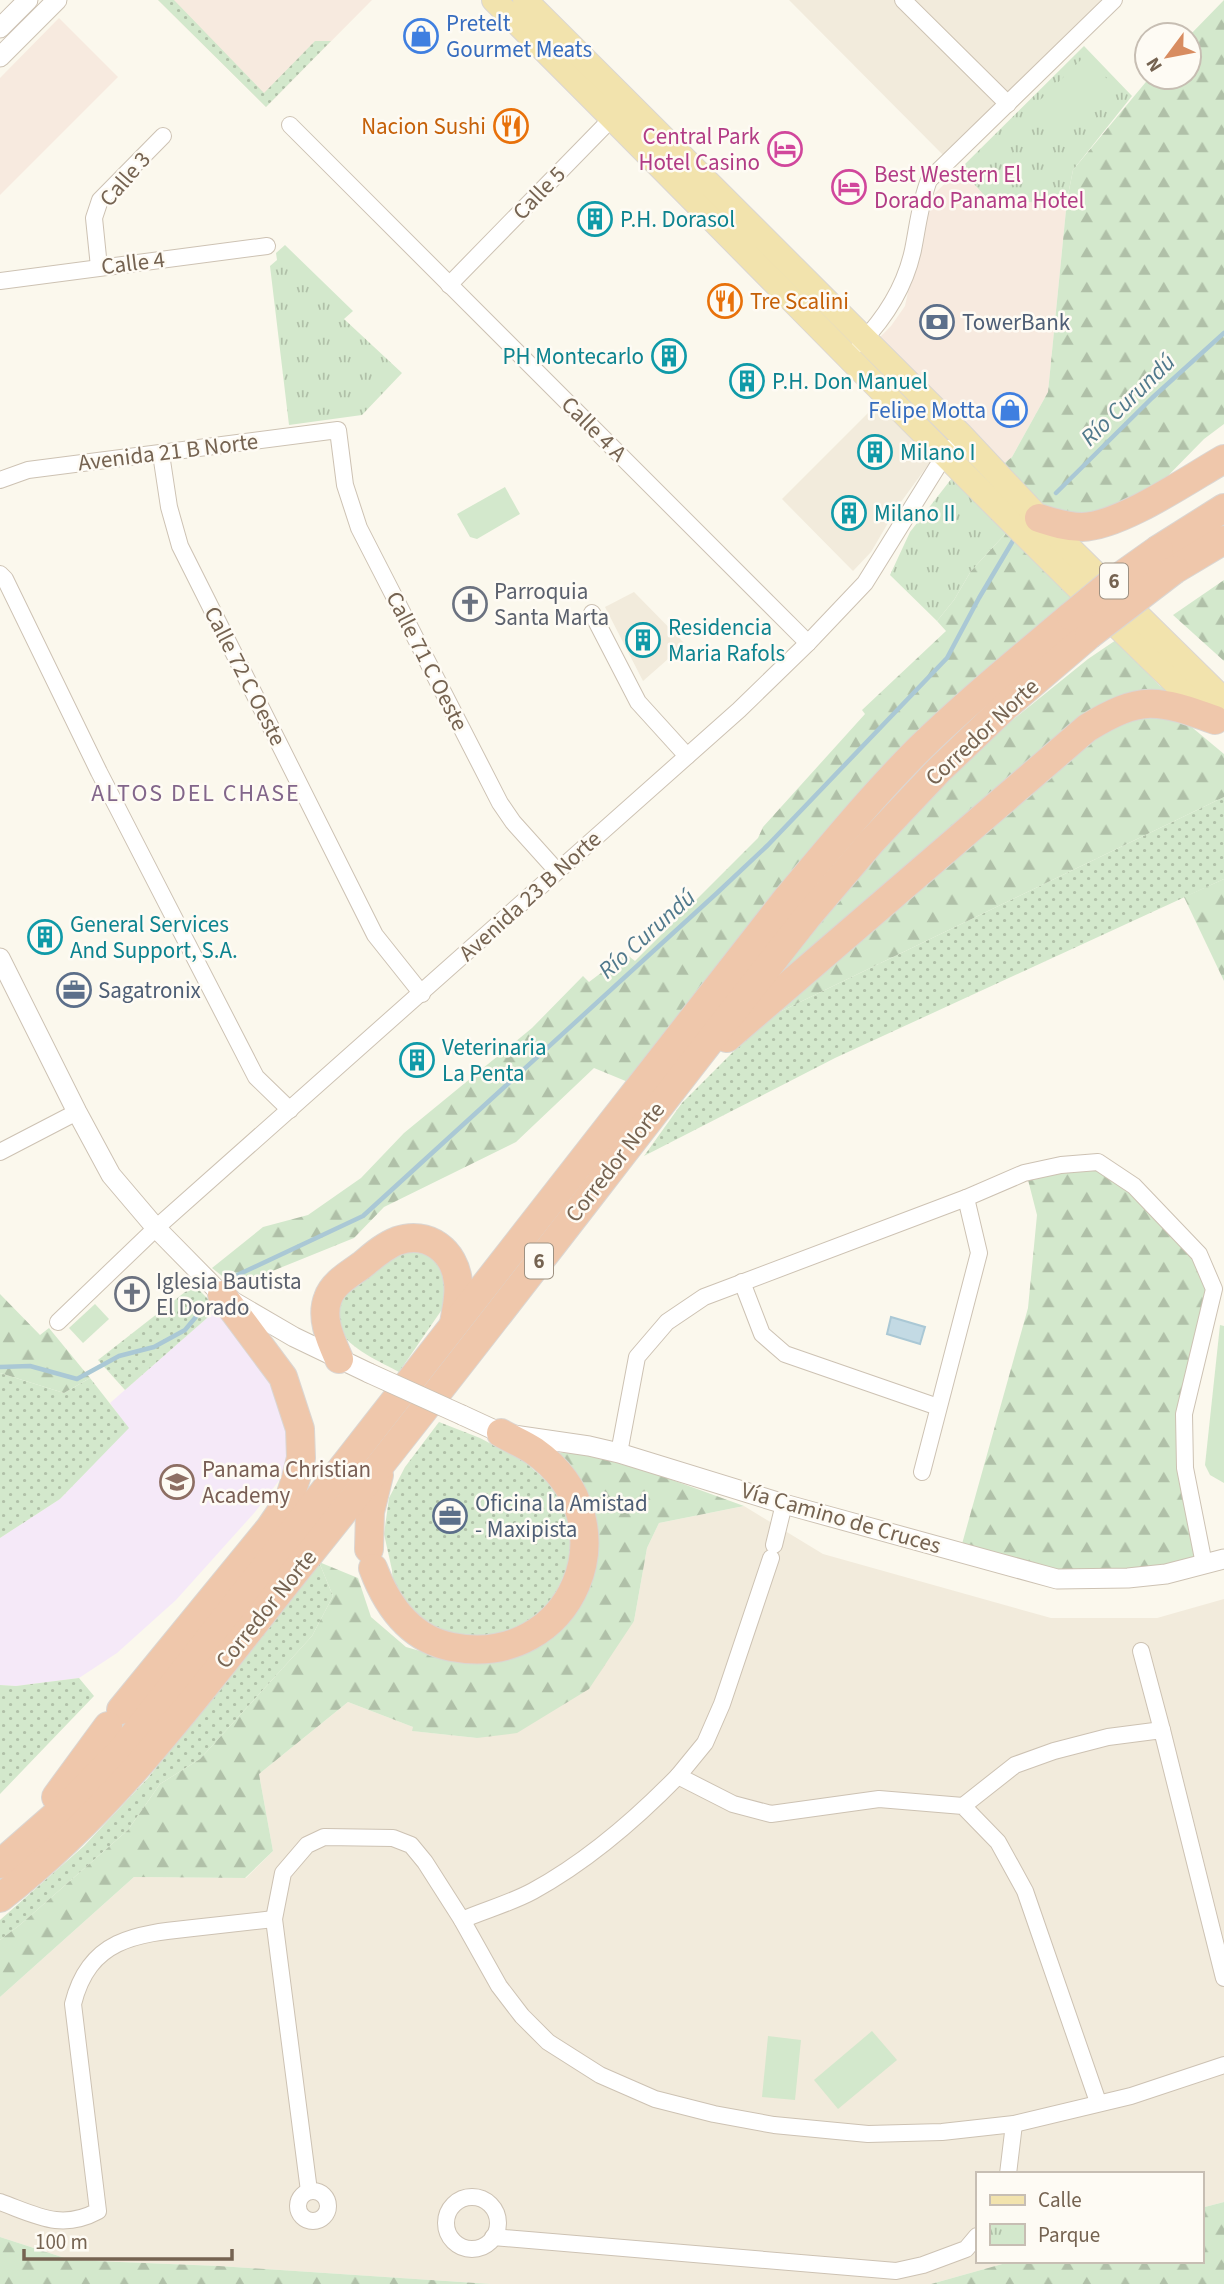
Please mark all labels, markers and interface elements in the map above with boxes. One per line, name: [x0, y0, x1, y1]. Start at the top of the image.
place label: Pretelt Gourmet Meats: [446, 7, 592, 66]
shop icon: Pretelt Gourmet Meats: [402, 17, 440, 55]
north arrow: [1133, 21, 1203, 91]
text: N: [1140, 52, 1170, 77]
restaurant icon: Nacion Sushi: [492, 107, 530, 145]
place label: Nacion Sushi: [361, 110, 486, 143]
place label: Central Park Hotel Casino: [639, 120, 761, 179]
hotel icon: Central Park Hotel Casino: [766, 130, 804, 168]
street label: Calle 3: [92, 144, 158, 214]
place label: Best Western El Dorado Panama Hotel: [874, 158, 1084, 217]
street label: Calle 5: [505, 159, 573, 227]
hotel icon: Best Western El Dorado Panama Hotel: [830, 168, 868, 206]
building icon: P.H. Dorasol: [576, 200, 614, 238]
place label: P.H. Dorasol: [620, 203, 735, 236]
street label: Calle 4: [99, 243, 167, 283]
restaurant icon: Tre Scalini: [706, 282, 744, 320]
place label: Tre Scalini: [750, 285, 849, 318]
bank icon: TowerBank: [918, 303, 956, 341]
place label: TowerBank: [962, 306, 1071, 339]
building icon: PH Montecarlo: [650, 337, 688, 375]
place label: PH Montecarlo: [503, 340, 644, 373]
water label: Río Curundú: [1073, 346, 1183, 454]
building icon: P.H. Don Manuel: [728, 362, 766, 400]
place label: P.H. Don Manuel: [772, 365, 928, 398]
street label: Calle 4 A: [554, 389, 635, 470]
shop icon: Felipe Motta: [991, 391, 1029, 429]
place label: Felipe Motta: [868, 394, 986, 427]
street label: Avenida 21 B Norte: [76, 425, 260, 479]
building icon: Milano I: [856, 433, 894, 471]
place label: Milano I: [900, 436, 976, 469]
building icon: Milano II: [830, 494, 868, 532]
place label: Milano II: [874, 497, 956, 530]
road number: 6: [1100, 564, 1128, 598]
place label: Parroquia Santa Marta: [494, 575, 609, 634]
church icon: Parroquia Santa Marta: [451, 585, 489, 623]
street label: Calle 71 C Oeste: [378, 586, 476, 736]
street label: Calle 72 C Oeste: [196, 601, 294, 751]
place label: Residencia Maria Rafols: [668, 611, 785, 670]
building icon: Residencia Maria Rafols: [624, 621, 662, 659]
street label: Corredor Norte: [918, 671, 1046, 793]
district label: ALTOS DEL CHASE: [91, 776, 301, 811]
street label: Avenida 23 B Norte: [452, 823, 608, 969]
water label: Río Curundú: [591, 881, 703, 987]
place label: General Services And Support, S.A.: [70, 908, 238, 967]
building icon: General Services And Support, S.A.: [26, 918, 64, 956]
office icon: Sagatronix: [55, 971, 93, 1009]
place label: Sagatronix: [98, 974, 201, 1007]
place label: Veterinaria La Penta: [442, 1031, 547, 1090]
building icon: Veterinaria La Penta: [398, 1041, 436, 1079]
street label: Corredor Norte: [557, 1095, 673, 1229]
road number: 6: [525, 1244, 553, 1278]
place label: Iglesia Bautista El Dorado: [156, 1265, 302, 1324]
church icon: Iglesia Bautista El Dorado: [113, 1275, 151, 1313]
place label: Panama Christian Academy: [202, 1453, 371, 1512]
school or university icon: Panama Christian Academy: [158, 1463, 196, 1501]
street label: Vía Camino de Cruces: [737, 1474, 945, 1562]
place label: Oficina la Amistad - Maxipista: [475, 1487, 648, 1546]
office icon: Oficina la Amistad - Maxipista: [431, 1497, 469, 1535]
street label: Corredor Norte: [208, 1542, 324, 1676]
legend: [976, 2172, 1203, 2263]
text: Calle: [1038, 2185, 1082, 2215]
scale bar: [24, 2218, 233, 2262]
text: Parque: [1038, 2220, 1100, 2250]
text: 100 m: [35, 2227, 88, 2257]

